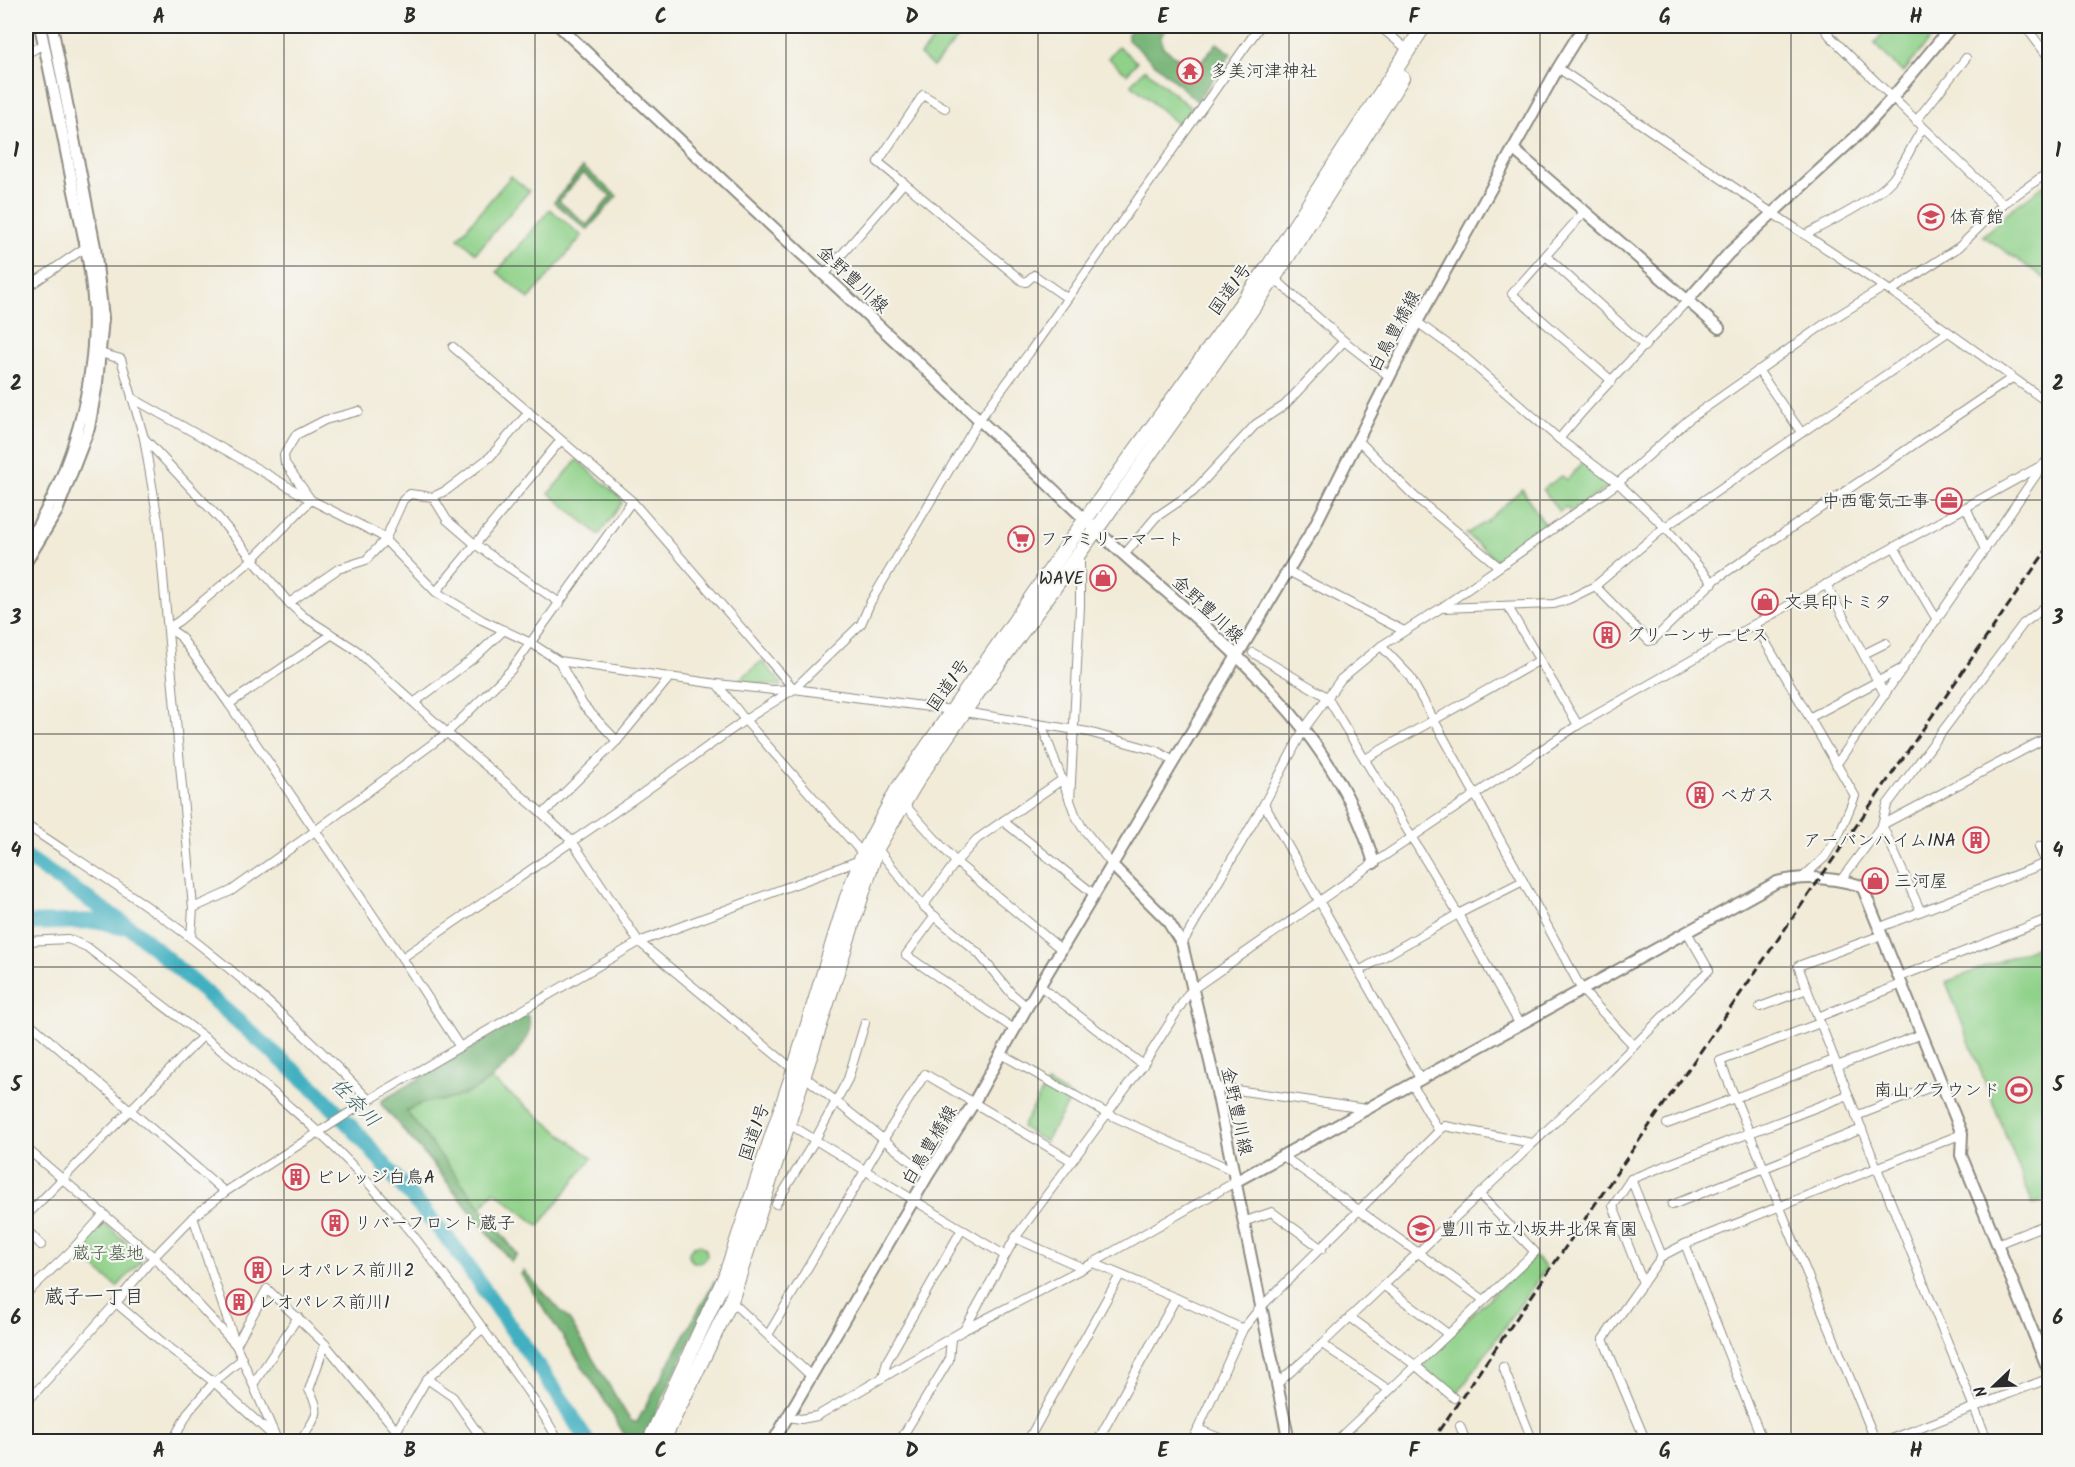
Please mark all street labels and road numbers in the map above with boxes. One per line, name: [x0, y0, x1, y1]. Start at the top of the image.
street label: 金野豊川線: [809, 239, 895, 321]
street label: 国道1号: [1202, 257, 1260, 323]
street label: 白鳥豊橋線: [1361, 285, 1429, 378]
street label: 金野豊川線: [1164, 569, 1250, 651]
street label: 国道1号: [920, 653, 978, 719]
street label: 金野豊川線: [1212, 1064, 1259, 1158]
street label: 国道1号: [732, 1100, 779, 1165]
street label: 白鳥豊橋線: [895, 1100, 966, 1192]

